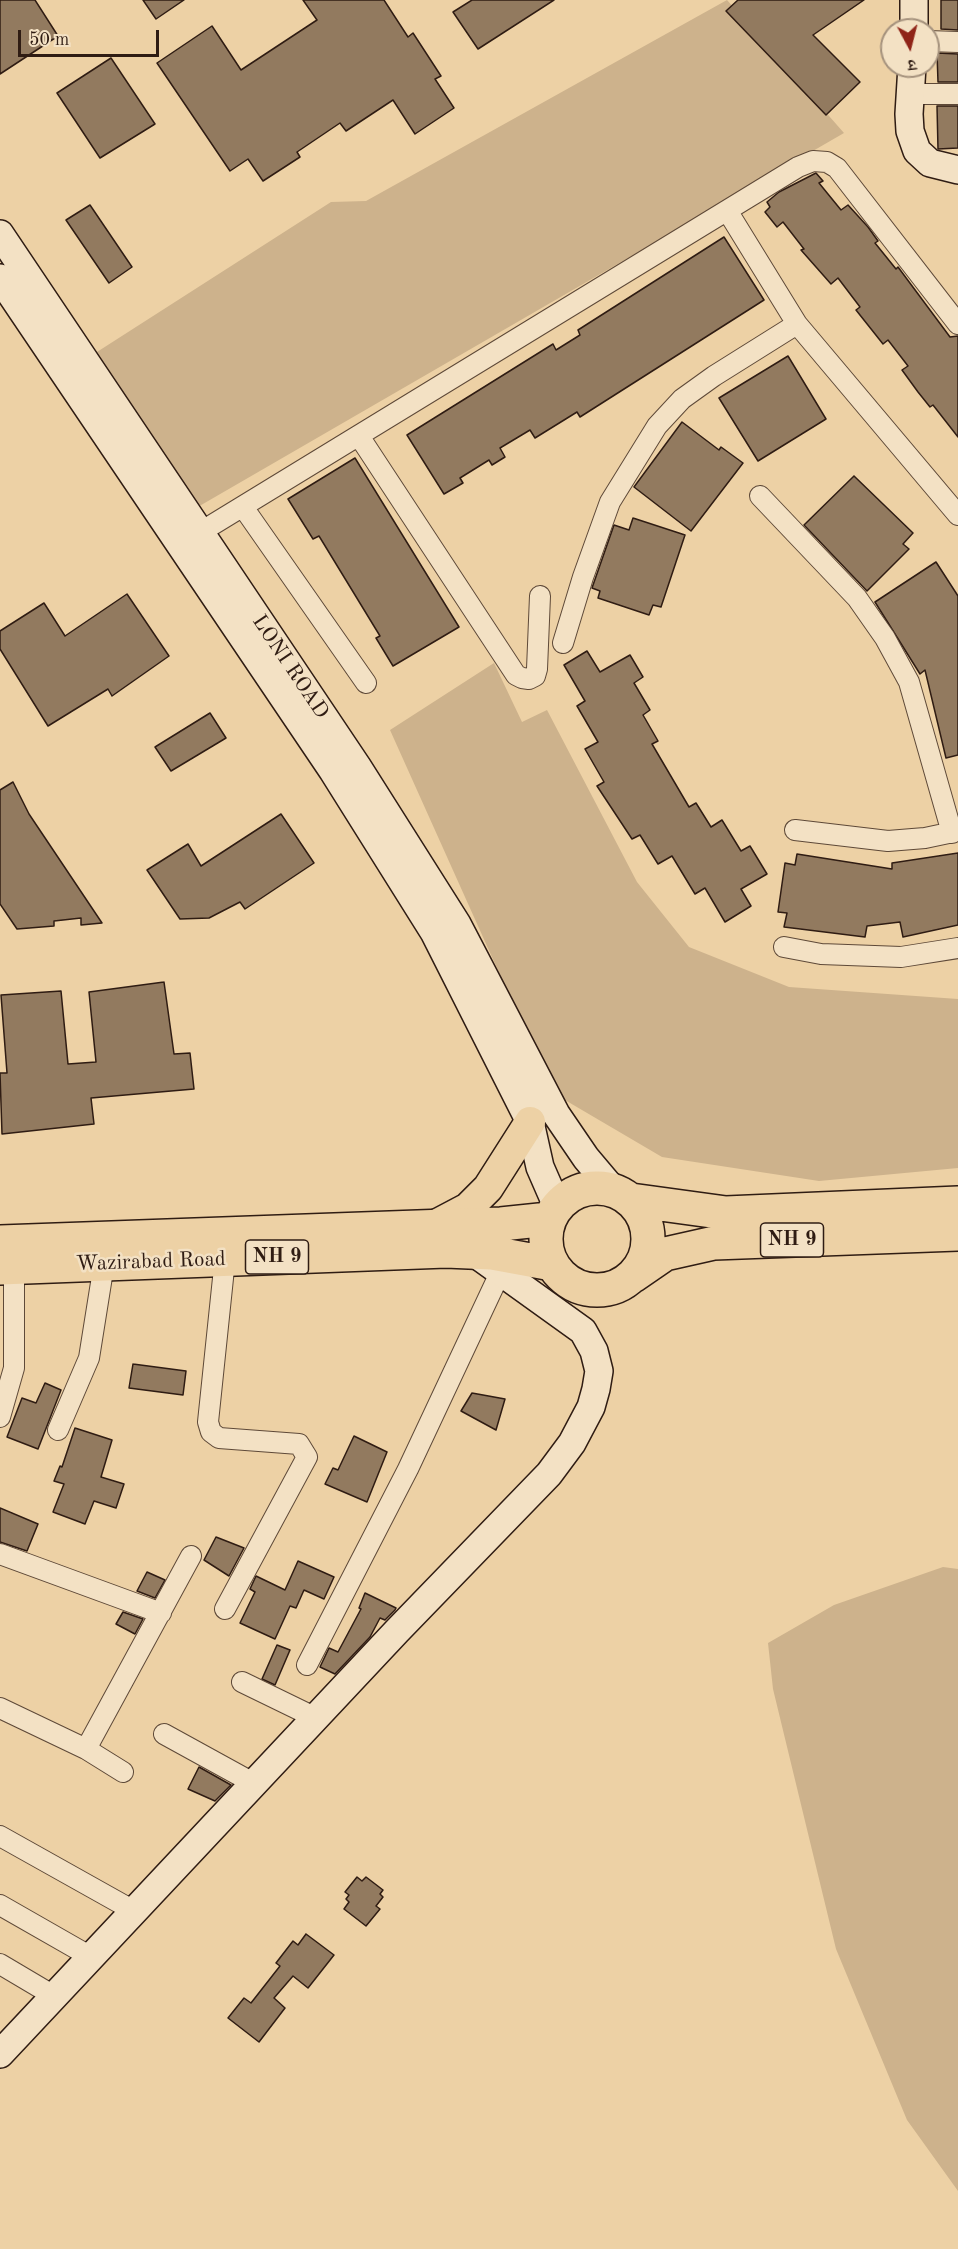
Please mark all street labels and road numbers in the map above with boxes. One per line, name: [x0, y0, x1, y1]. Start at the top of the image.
street label: LONI ROAD: [246, 610, 334, 724]
road number: NH 9: [760, 1223, 824, 1257]
road number: NH 9: [246, 1240, 308, 1274]
street label: Wazirabad Road: [76, 1247, 226, 1277]

